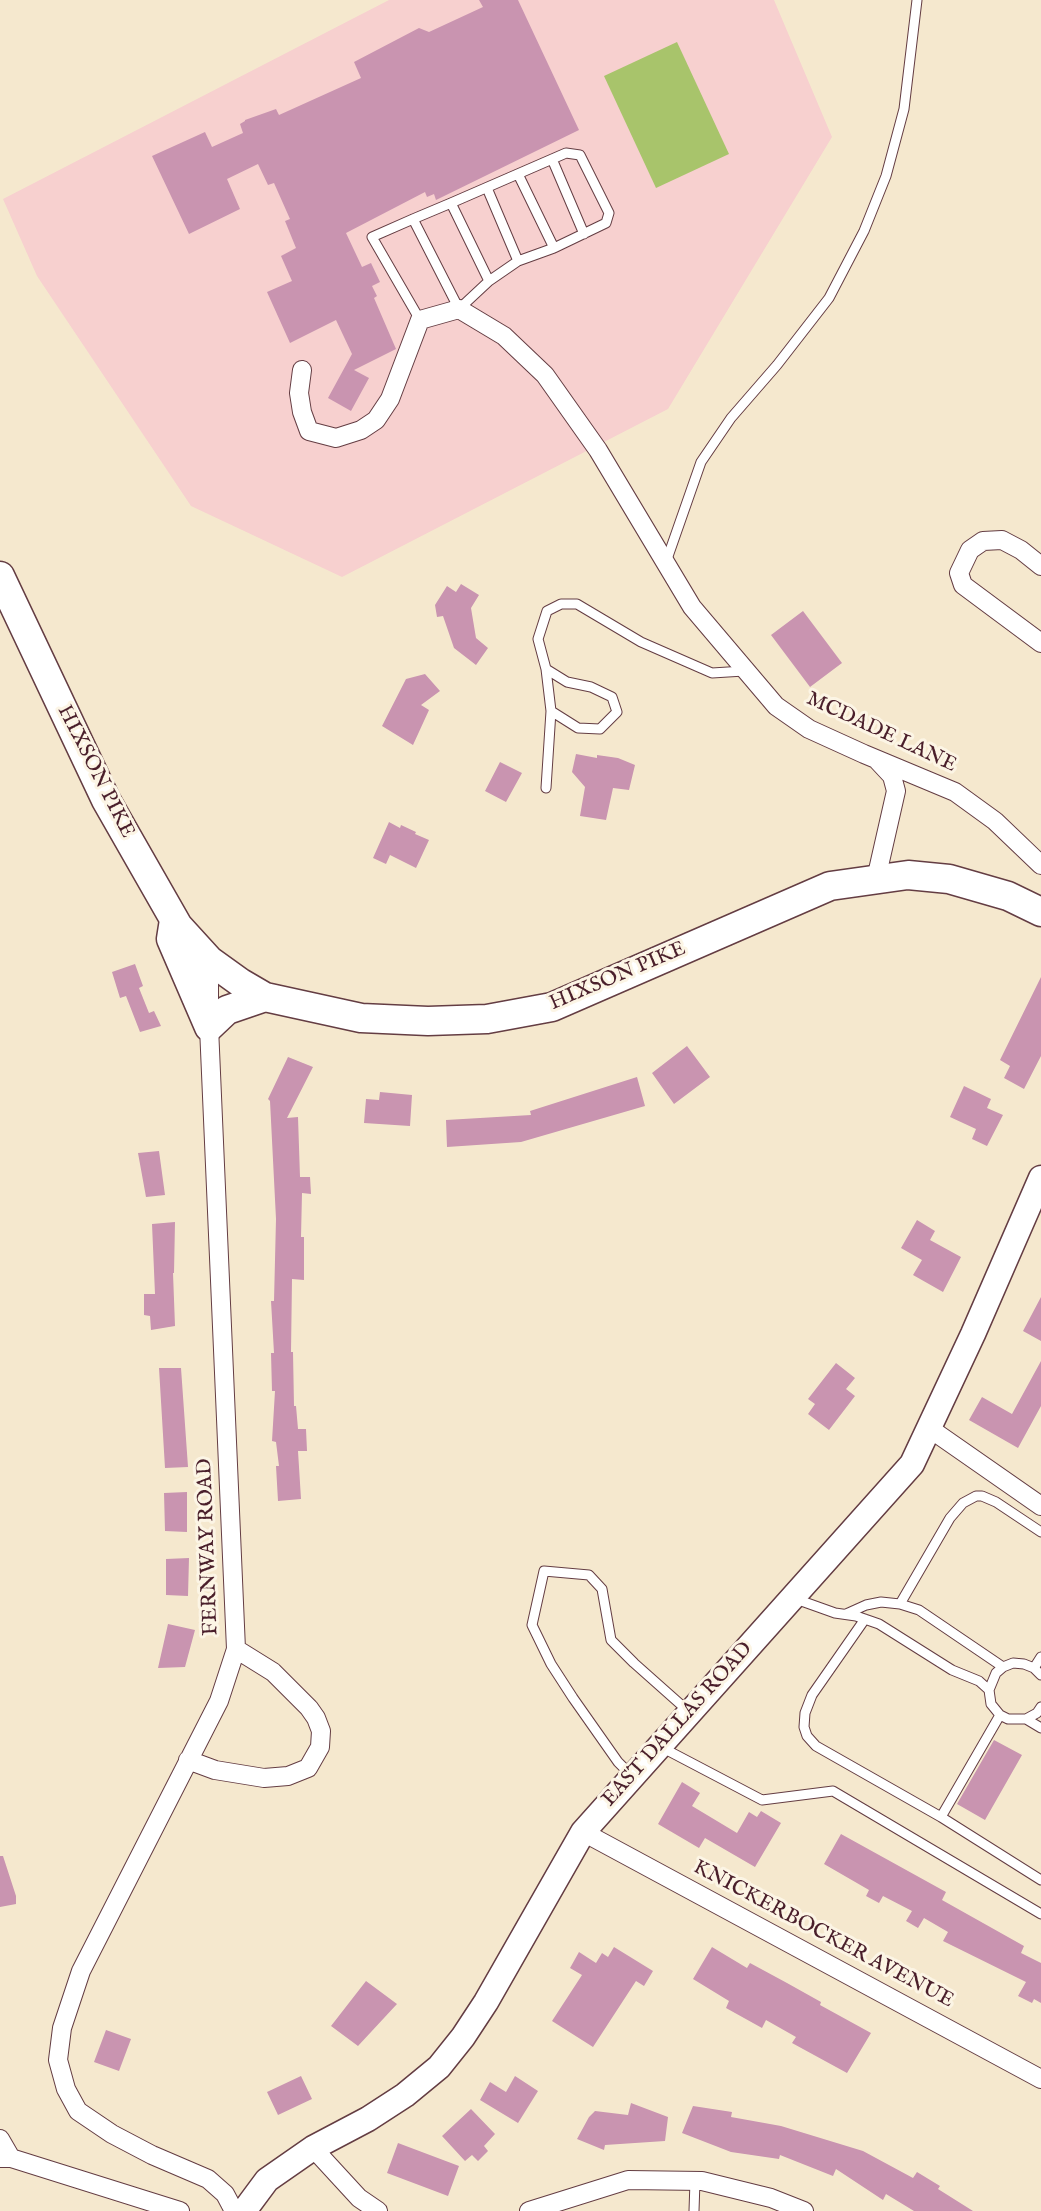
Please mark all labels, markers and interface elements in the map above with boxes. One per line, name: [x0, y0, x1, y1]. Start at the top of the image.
street label: MCDADE LANE: [802, 687, 960, 779]
street label: HIXSON PIKE: [51, 701, 139, 843]
street label: HIXSON PIKE: [546, 937, 690, 1017]
street label: FERNWAY ROAD: [193, 1458, 225, 1636]
street label: EAST DALLAS ROAD: [597, 1637, 759, 1813]
street label: KNICKERBOCKER AVENUE: [688, 1855, 958, 2015]

